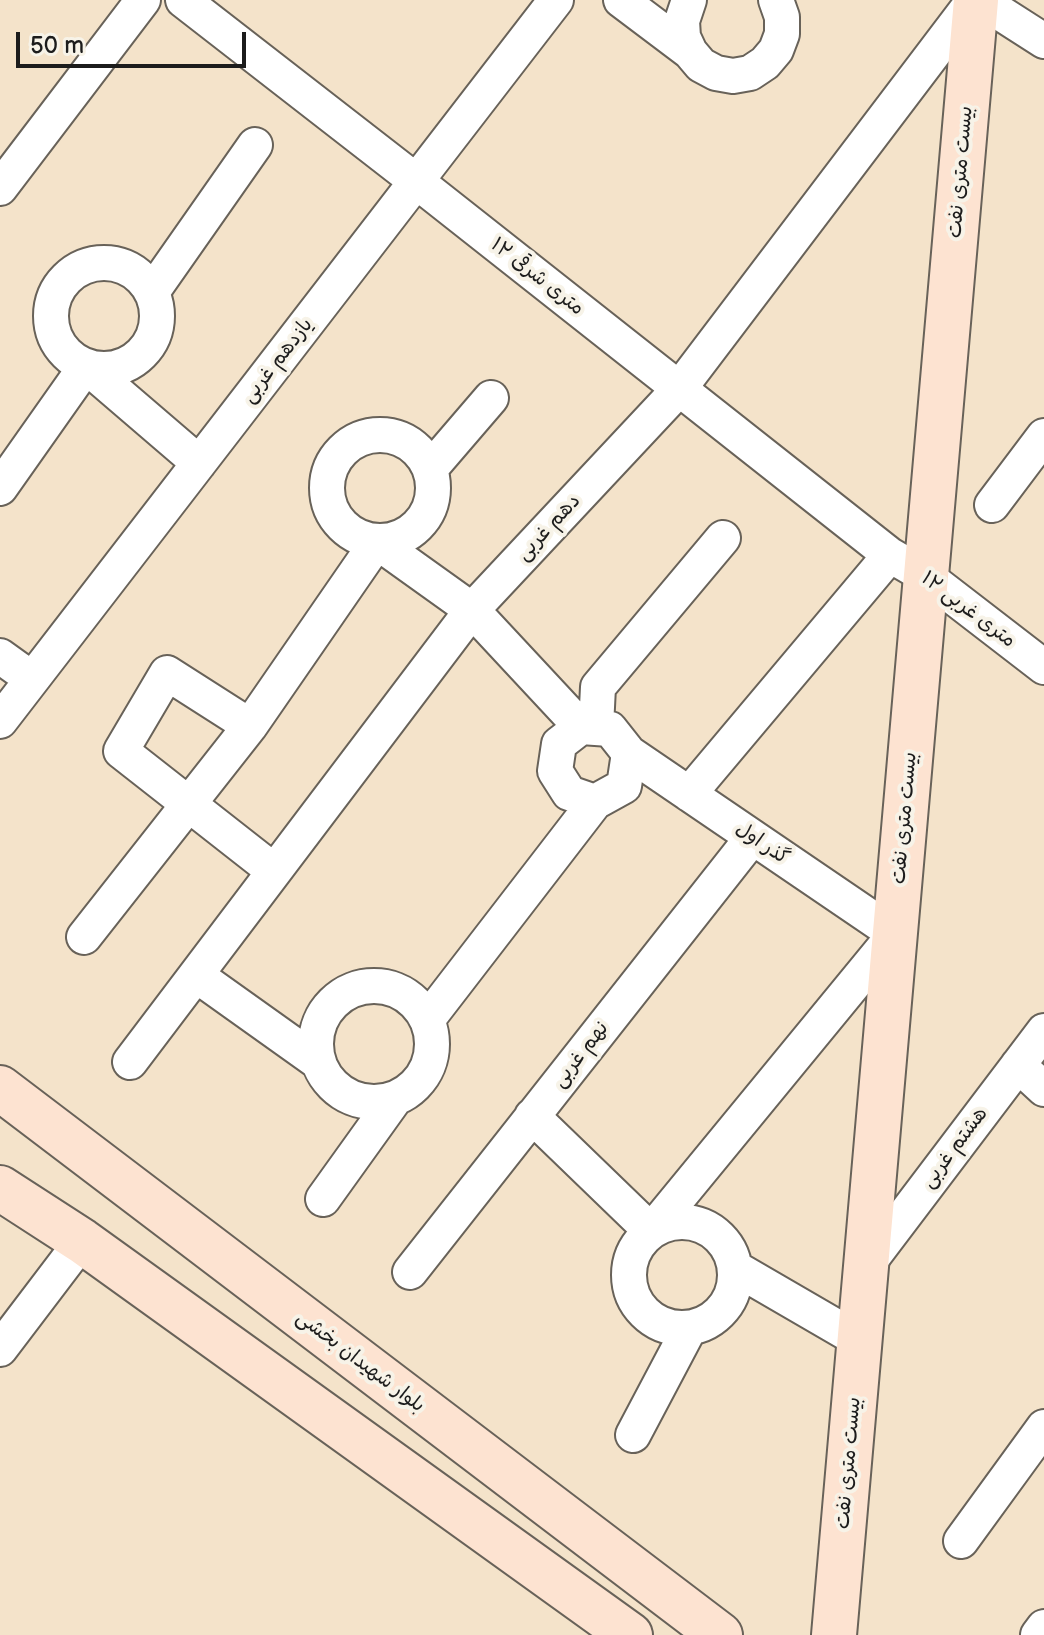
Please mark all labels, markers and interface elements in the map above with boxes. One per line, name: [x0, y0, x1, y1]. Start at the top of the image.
scale bar: [20, 16, 250, 66]
text: 50 m: [30, 31, 84, 60]
street label: بیست متری نفت: [943, 105, 979, 239]
street label: ۱۲ متری شرقی: [485, 233, 589, 321]
street label: یازدهم غربی: [237, 314, 319, 408]
street label: دهم غربی: [512, 490, 586, 566]
street label: ۱۲ متری غربی: [916, 567, 1020, 653]
street label: بیست متری نفت: [887, 751, 923, 885]
street label: گذر اول: [731, 817, 793, 871]
street label: نهم غربی: [548, 1017, 614, 1093]
street label: هشتم غربی: [917, 1103, 993, 1193]
street label: بلوار شهیدان بخشی: [291, 1306, 429, 1418]
street label: بیست متری نفت: [831, 1396, 867, 1530]

